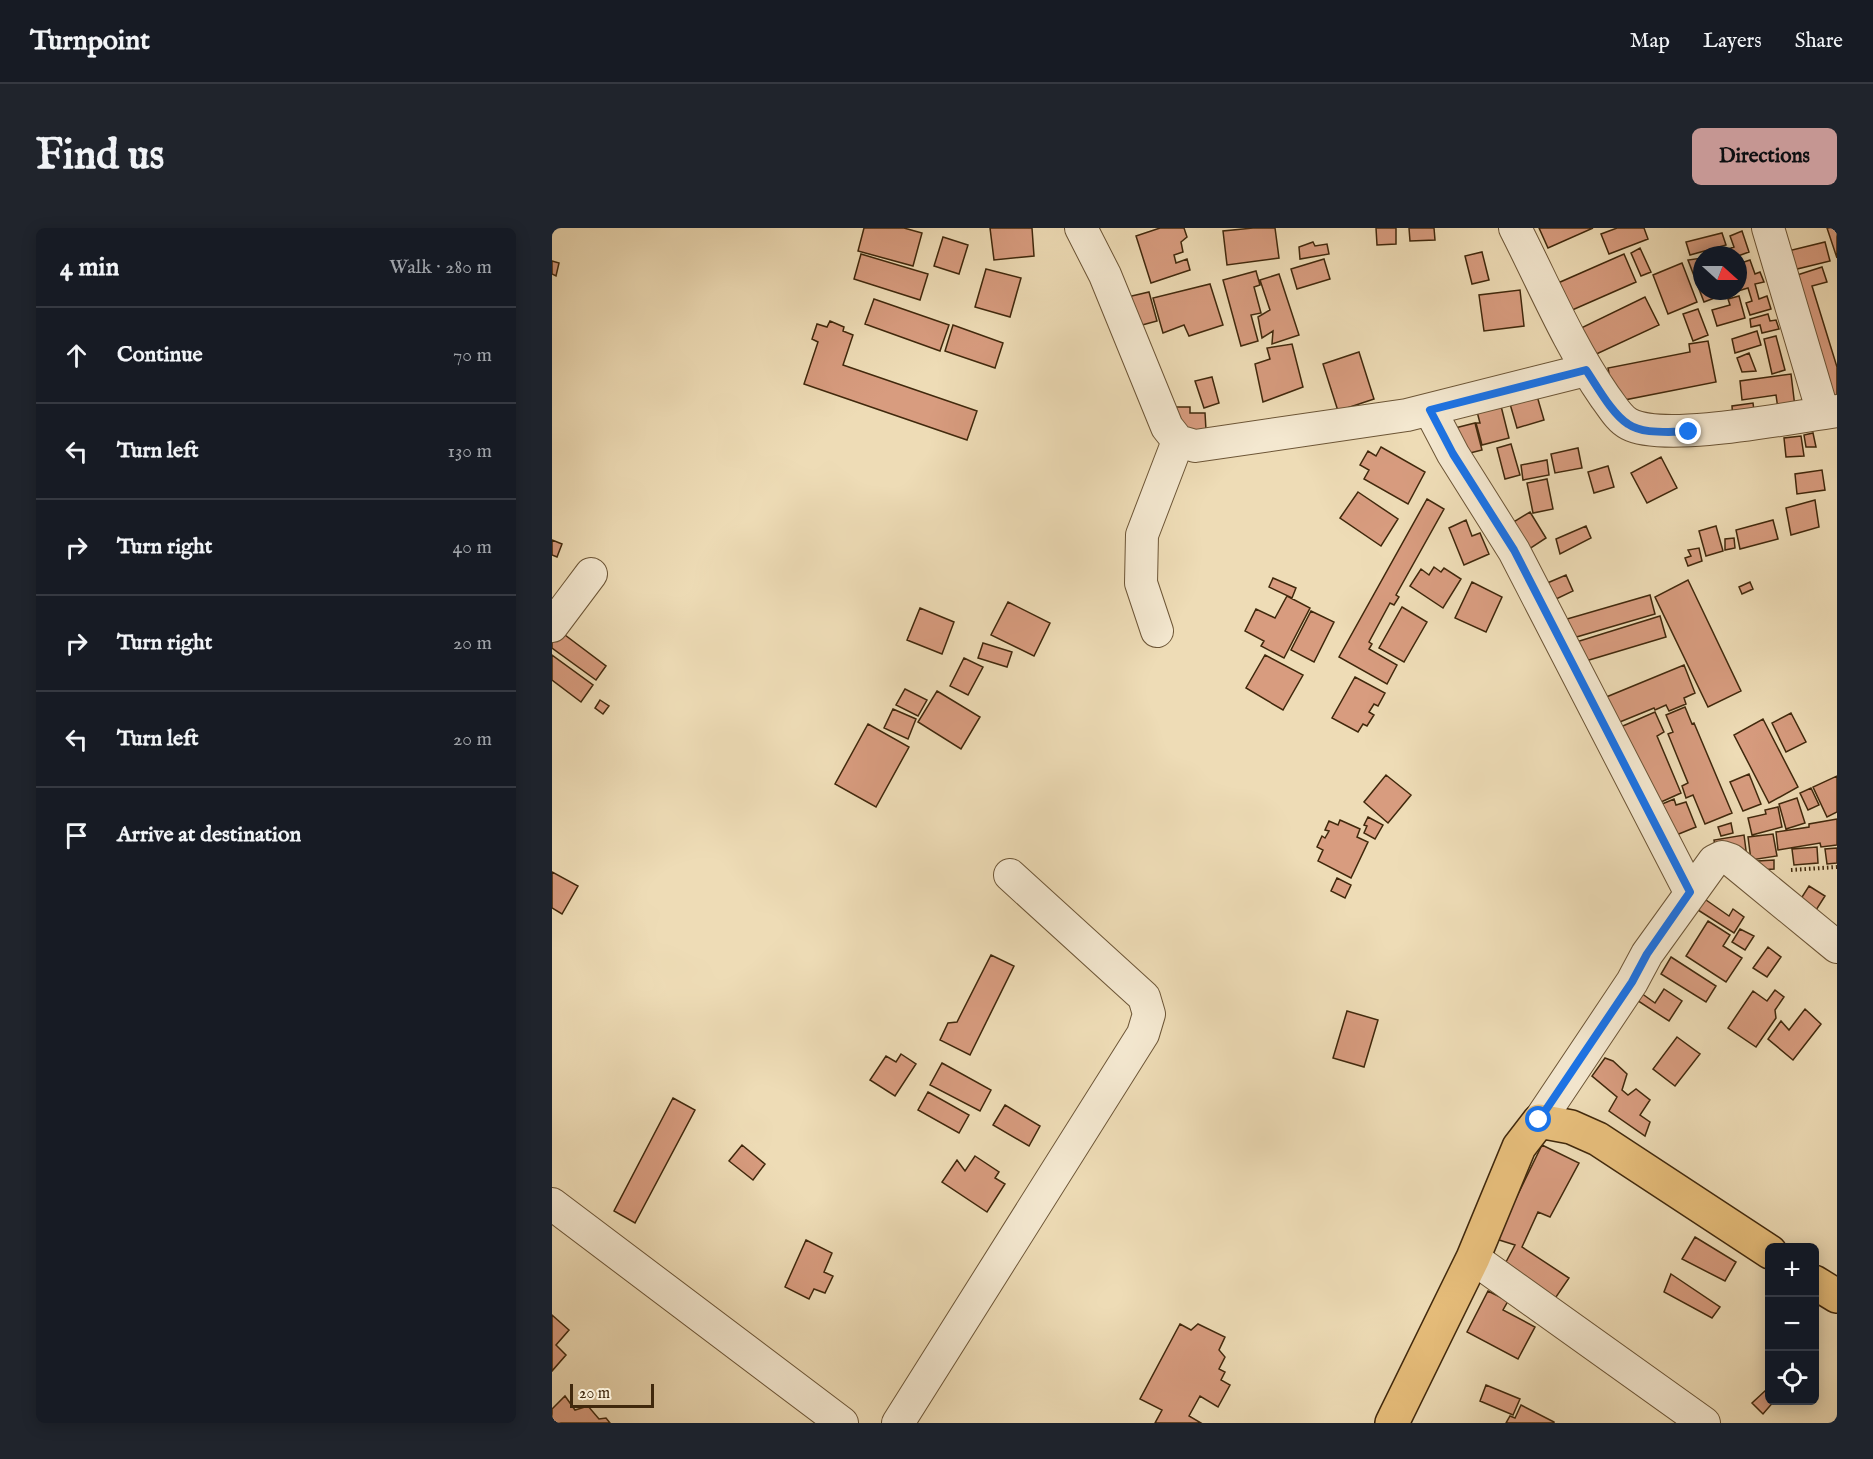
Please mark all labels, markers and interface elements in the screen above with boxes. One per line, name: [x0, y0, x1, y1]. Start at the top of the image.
text: Turnpoint: [30, 24, 150, 59]
text: Map: [1630, 28, 1670, 55]
text: Layers: [1703, 28, 1762, 55]
text: Share: [1795, 28, 1843, 55]
button: Directions: [1692, 128, 1837, 185]
text: Find us: [36, 130, 164, 183]
north arrow: [1693, 246, 1747, 300]
text: 4 min: [60, 251, 119, 284]
text: Walk · 280 m: [389, 255, 492, 280]
icon: ahead: [60, 339, 93, 372]
text: Continue: [117, 341, 203, 369]
text: 70 m: [453, 343, 492, 368]
route end: [1675, 418, 1701, 444]
icon: left: [60, 435, 93, 468]
text: Turn left: [117, 437, 199, 465]
text: 130 m: [447, 439, 492, 464]
icon: right: [60, 531, 93, 564]
text: Turn right: [117, 533, 212, 561]
text: 40 m: [453, 535, 492, 560]
icon: right: [60, 627, 93, 660]
text: Turn right: [117, 629, 212, 657]
text: 20 m: [453, 631, 492, 656]
icon: left: [60, 723, 93, 756]
text: Turn left: [117, 725, 199, 753]
text: 20 m: [453, 727, 492, 752]
icon: arrive: [60, 819, 93, 852]
text: Arrive at destination: [117, 821, 301, 849]
route start: [1525, 1106, 1551, 1132]
map controls: [1765, 1243, 1819, 1405]
button: +: [1765, 1243, 1819, 1297]
button: −: [1765, 1297, 1819, 1351]
button: locate: [1765, 1351, 1819, 1405]
scale bar: [570, 1381, 654, 1408]
text: 20 m: [579, 1384, 610, 1404]

